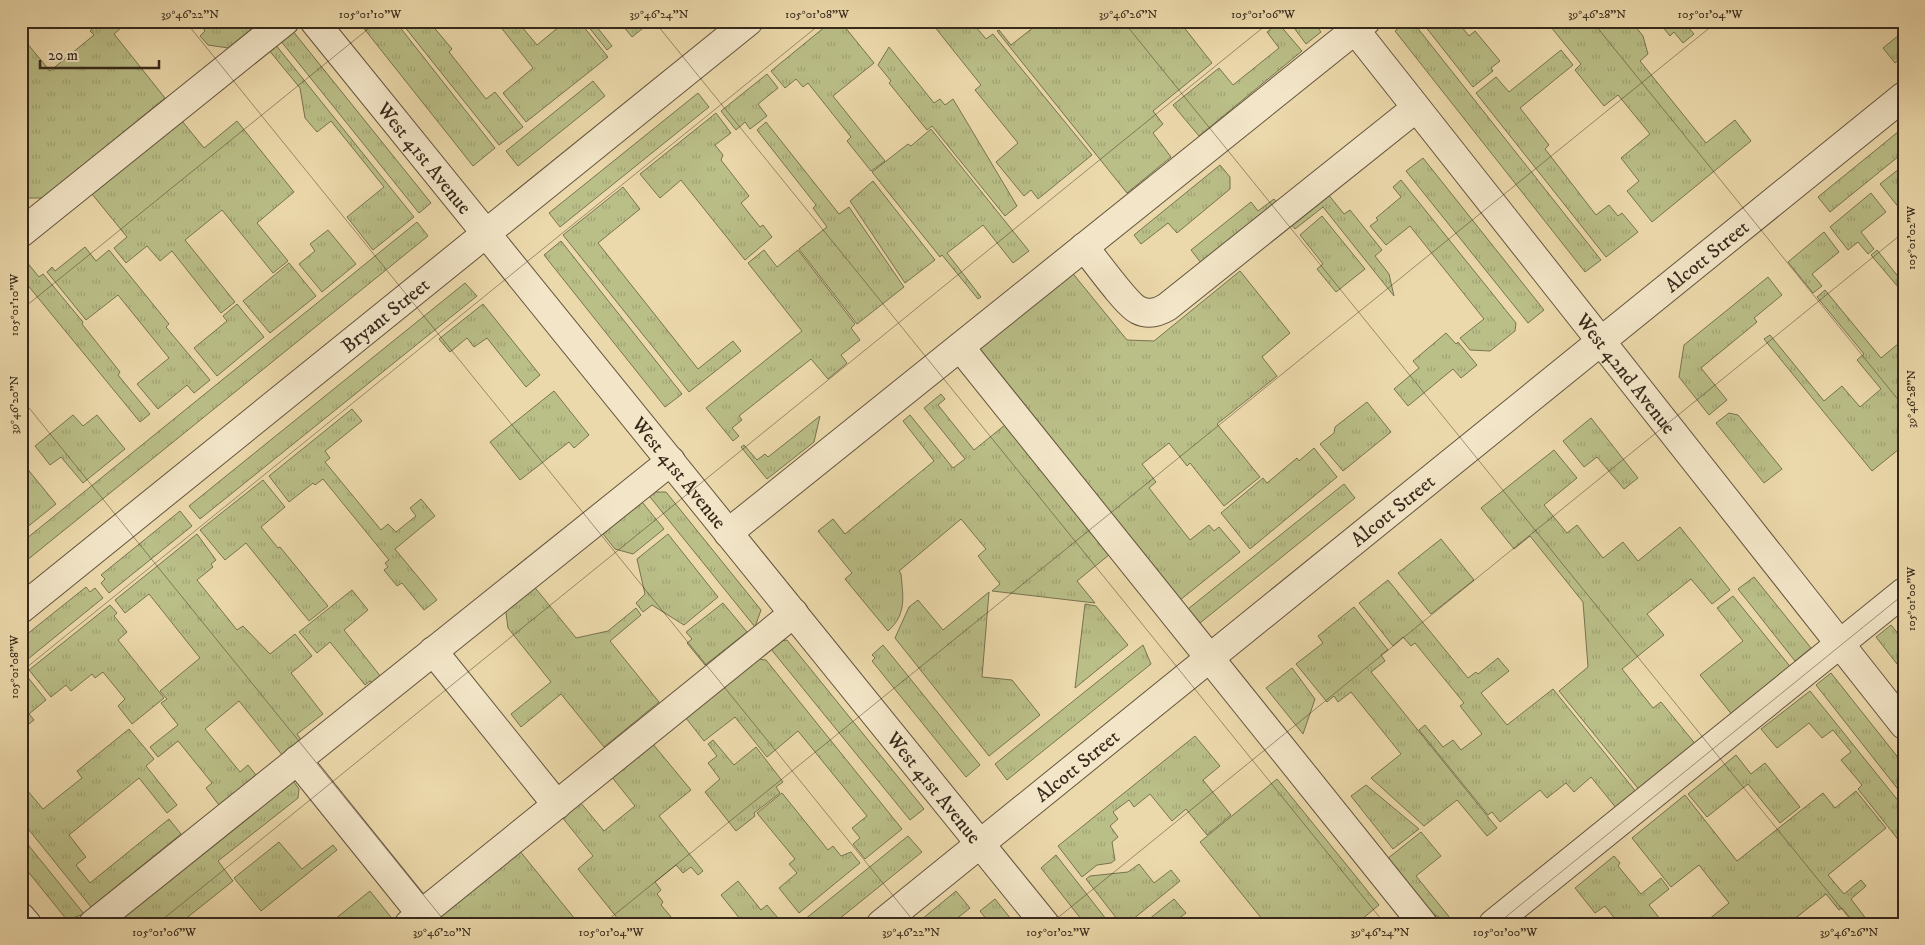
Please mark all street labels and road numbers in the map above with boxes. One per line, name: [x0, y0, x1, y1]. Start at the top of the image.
street label: West 41st Avenue: [370, 97, 476, 220]
street label: Alcott Street: [1660, 215, 1755, 299]
street label: Bryant Street: [337, 273, 435, 359]
street label: West 42nd Avenue: [1569, 308, 1680, 440]
street label: West 41st Avenue: [625, 412, 731, 535]
street label: Alcott Street: [1346, 470, 1441, 553]
street label: Alcott Street: [1031, 725, 1125, 808]
street label: West 41st Avenue: [880, 726, 986, 849]

